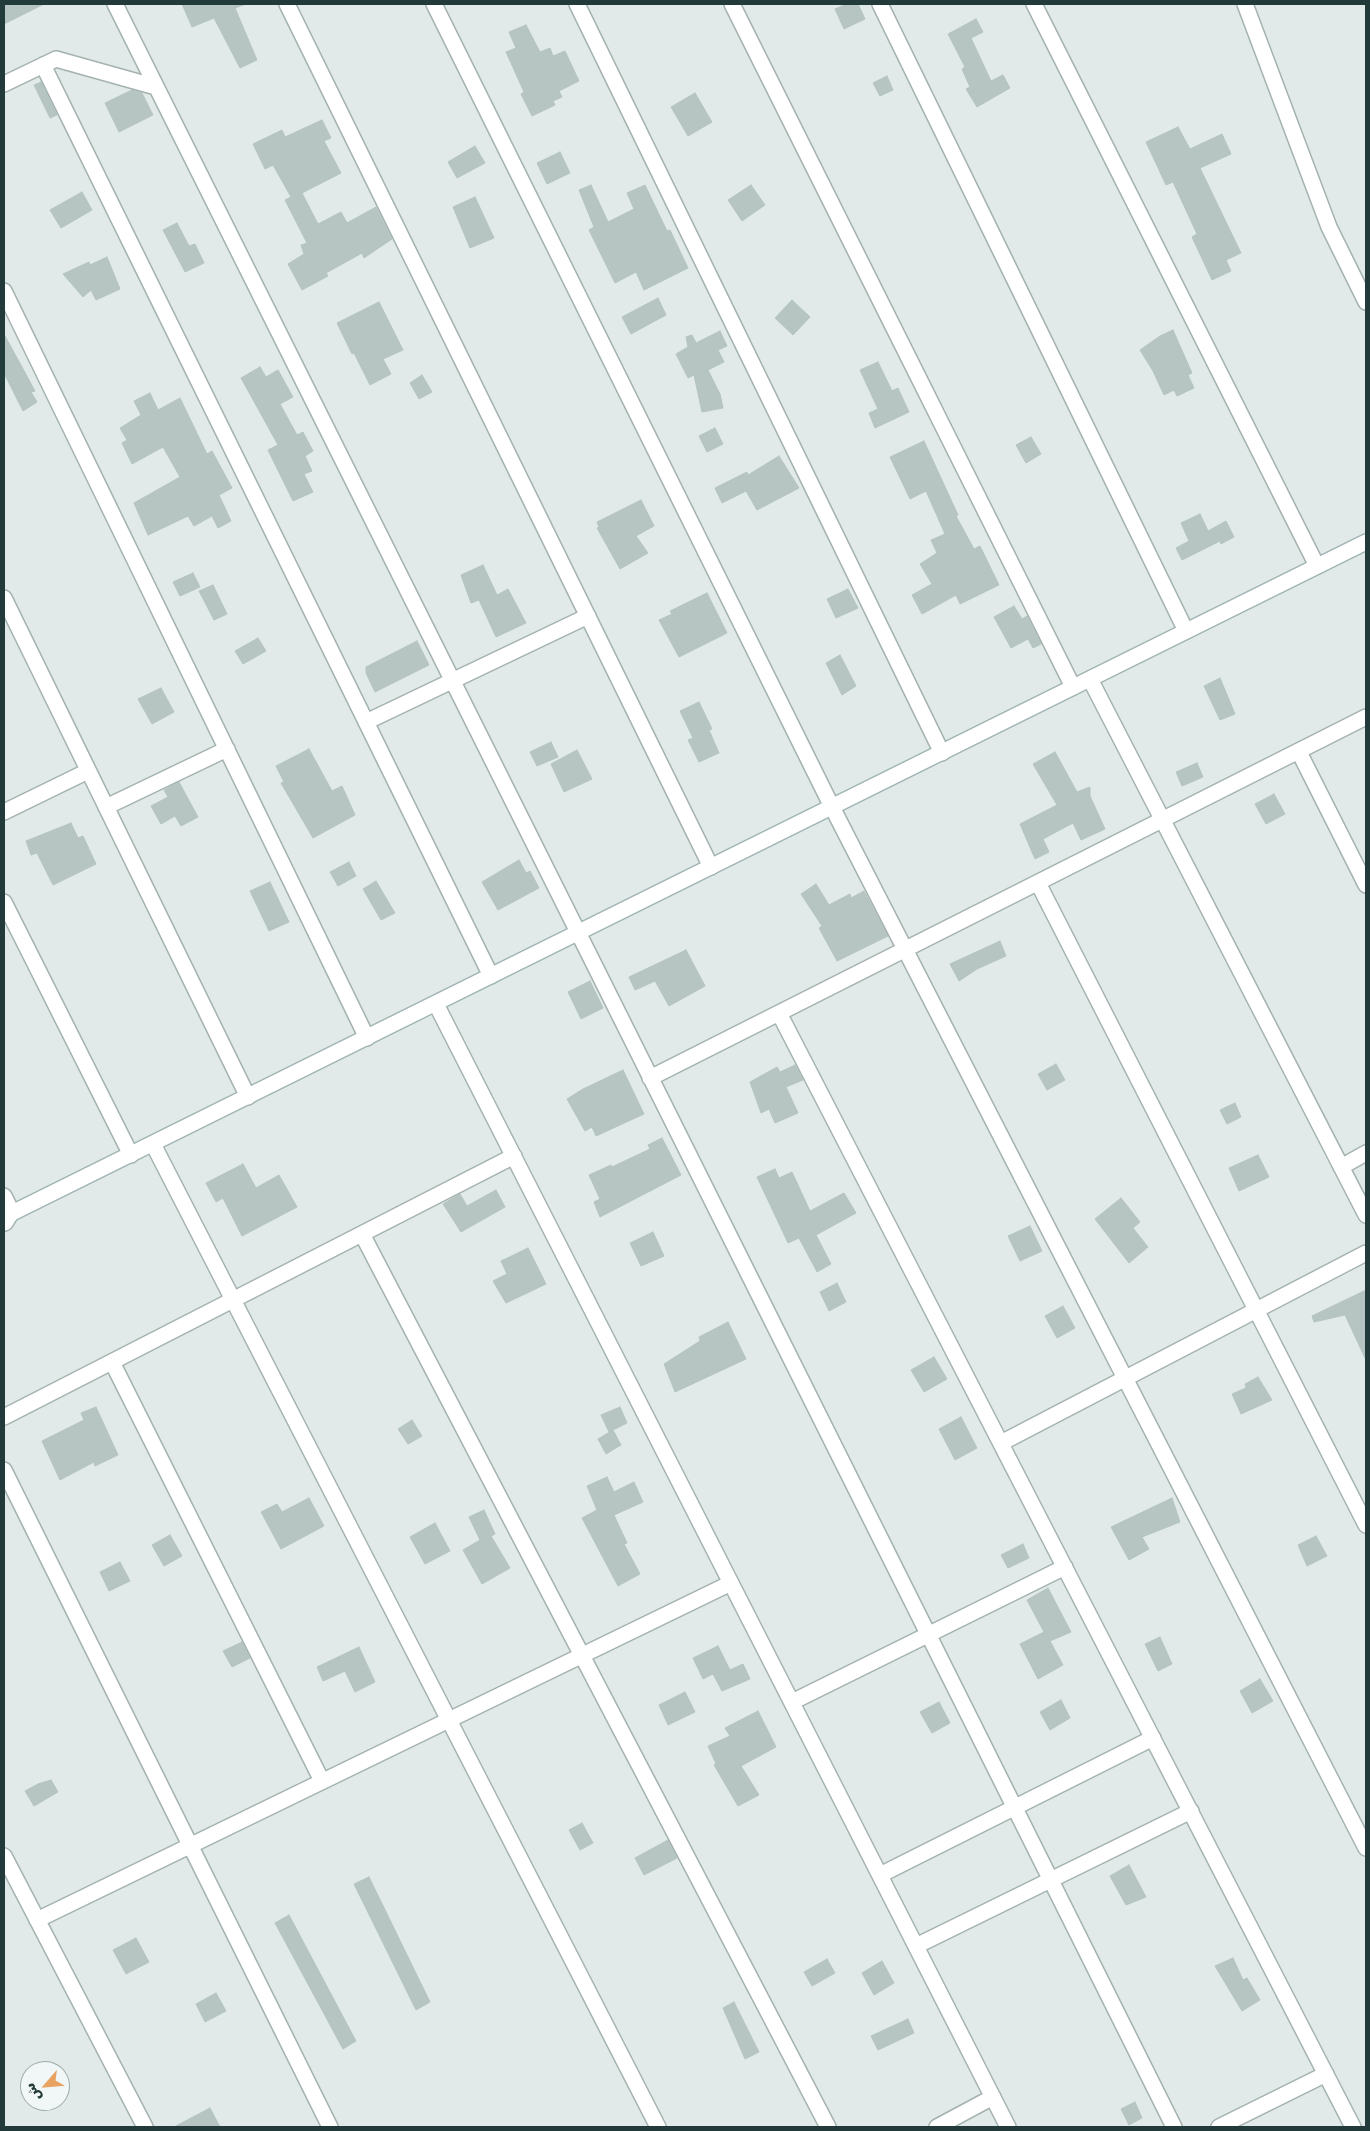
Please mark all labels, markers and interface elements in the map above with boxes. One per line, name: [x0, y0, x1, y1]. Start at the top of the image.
north arrow: [20, 2061, 70, 2111]
text: ش: [21, 2080, 44, 2105]

